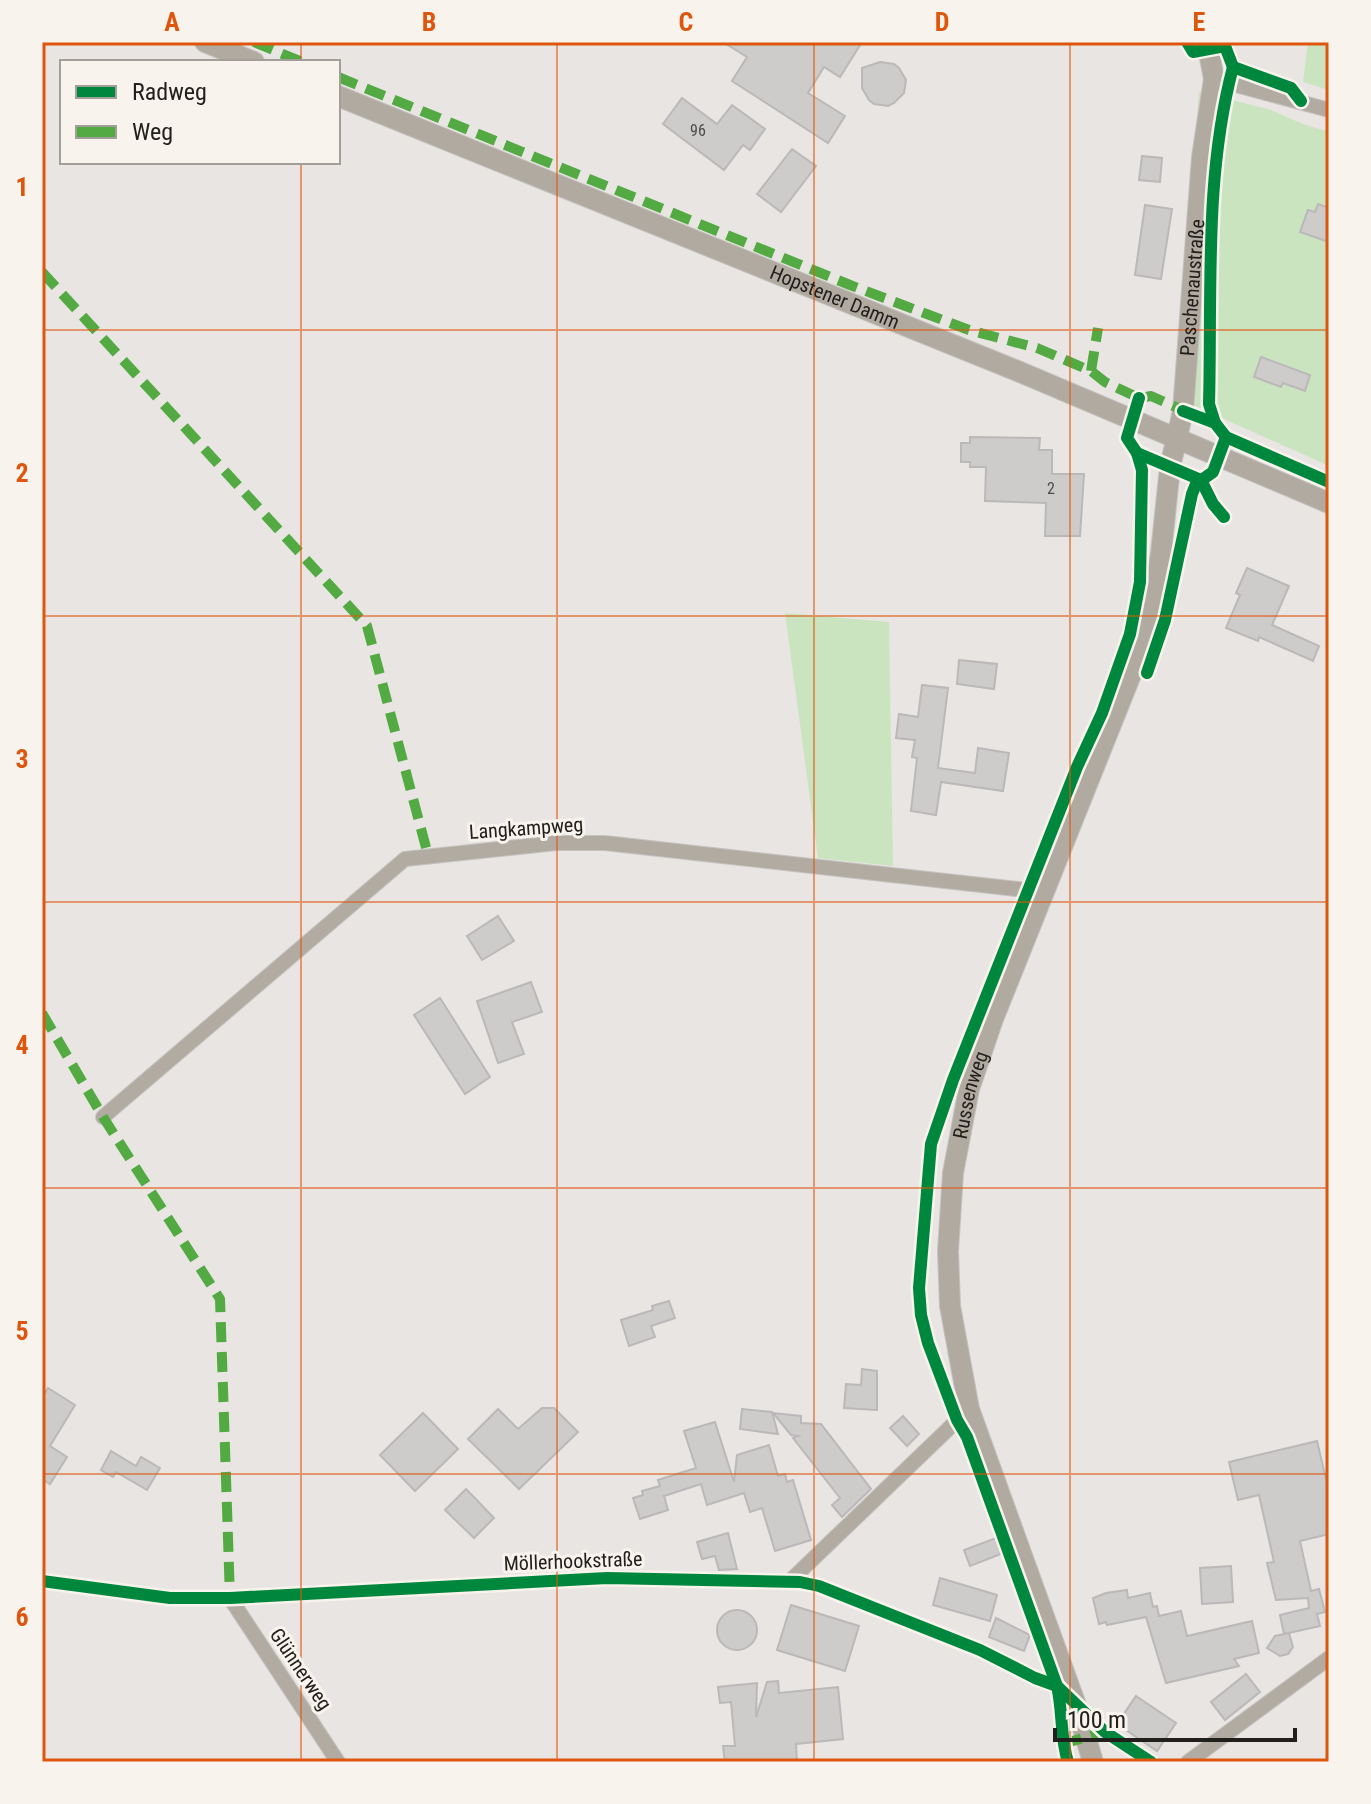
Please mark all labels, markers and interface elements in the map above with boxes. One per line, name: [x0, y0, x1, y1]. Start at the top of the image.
text: A: [164, 7, 180, 37]
text: B: [422, 7, 436, 37]
text: C: [679, 7, 694, 37]
text: D: [935, 7, 949, 37]
text: E: [1193, 7, 1206, 37]
legend: [60, 60, 340, 164]
text: Radweg: [132, 78, 207, 106]
text: Weg: [132, 118, 173, 146]
house number: 96: [690, 121, 706, 140]
text: 1: [15, 172, 29, 202]
street label: Paschenaustraße: [1175, 218, 1209, 357]
street label: Hopstener Damm: [767, 260, 903, 334]
text: 2: [15, 458, 29, 488]
house number: 2: [1047, 479, 1055, 498]
text: 3: [15, 744, 29, 774]
street label: Langkampweg: [468, 812, 584, 844]
text: 4: [15, 1030, 29, 1060]
street label: Russenweg: [948, 1048, 993, 1141]
text: 5: [15, 1316, 29, 1346]
street label: Möllerhookstraße: [503, 1547, 643, 1575]
text: 6: [15, 1602, 29, 1632]
street label: Glünnerweg: [265, 1624, 337, 1714]
scale bar: [1055, 1692, 1295, 1742]
text: 100 m: [1067, 1706, 1126, 1734]

